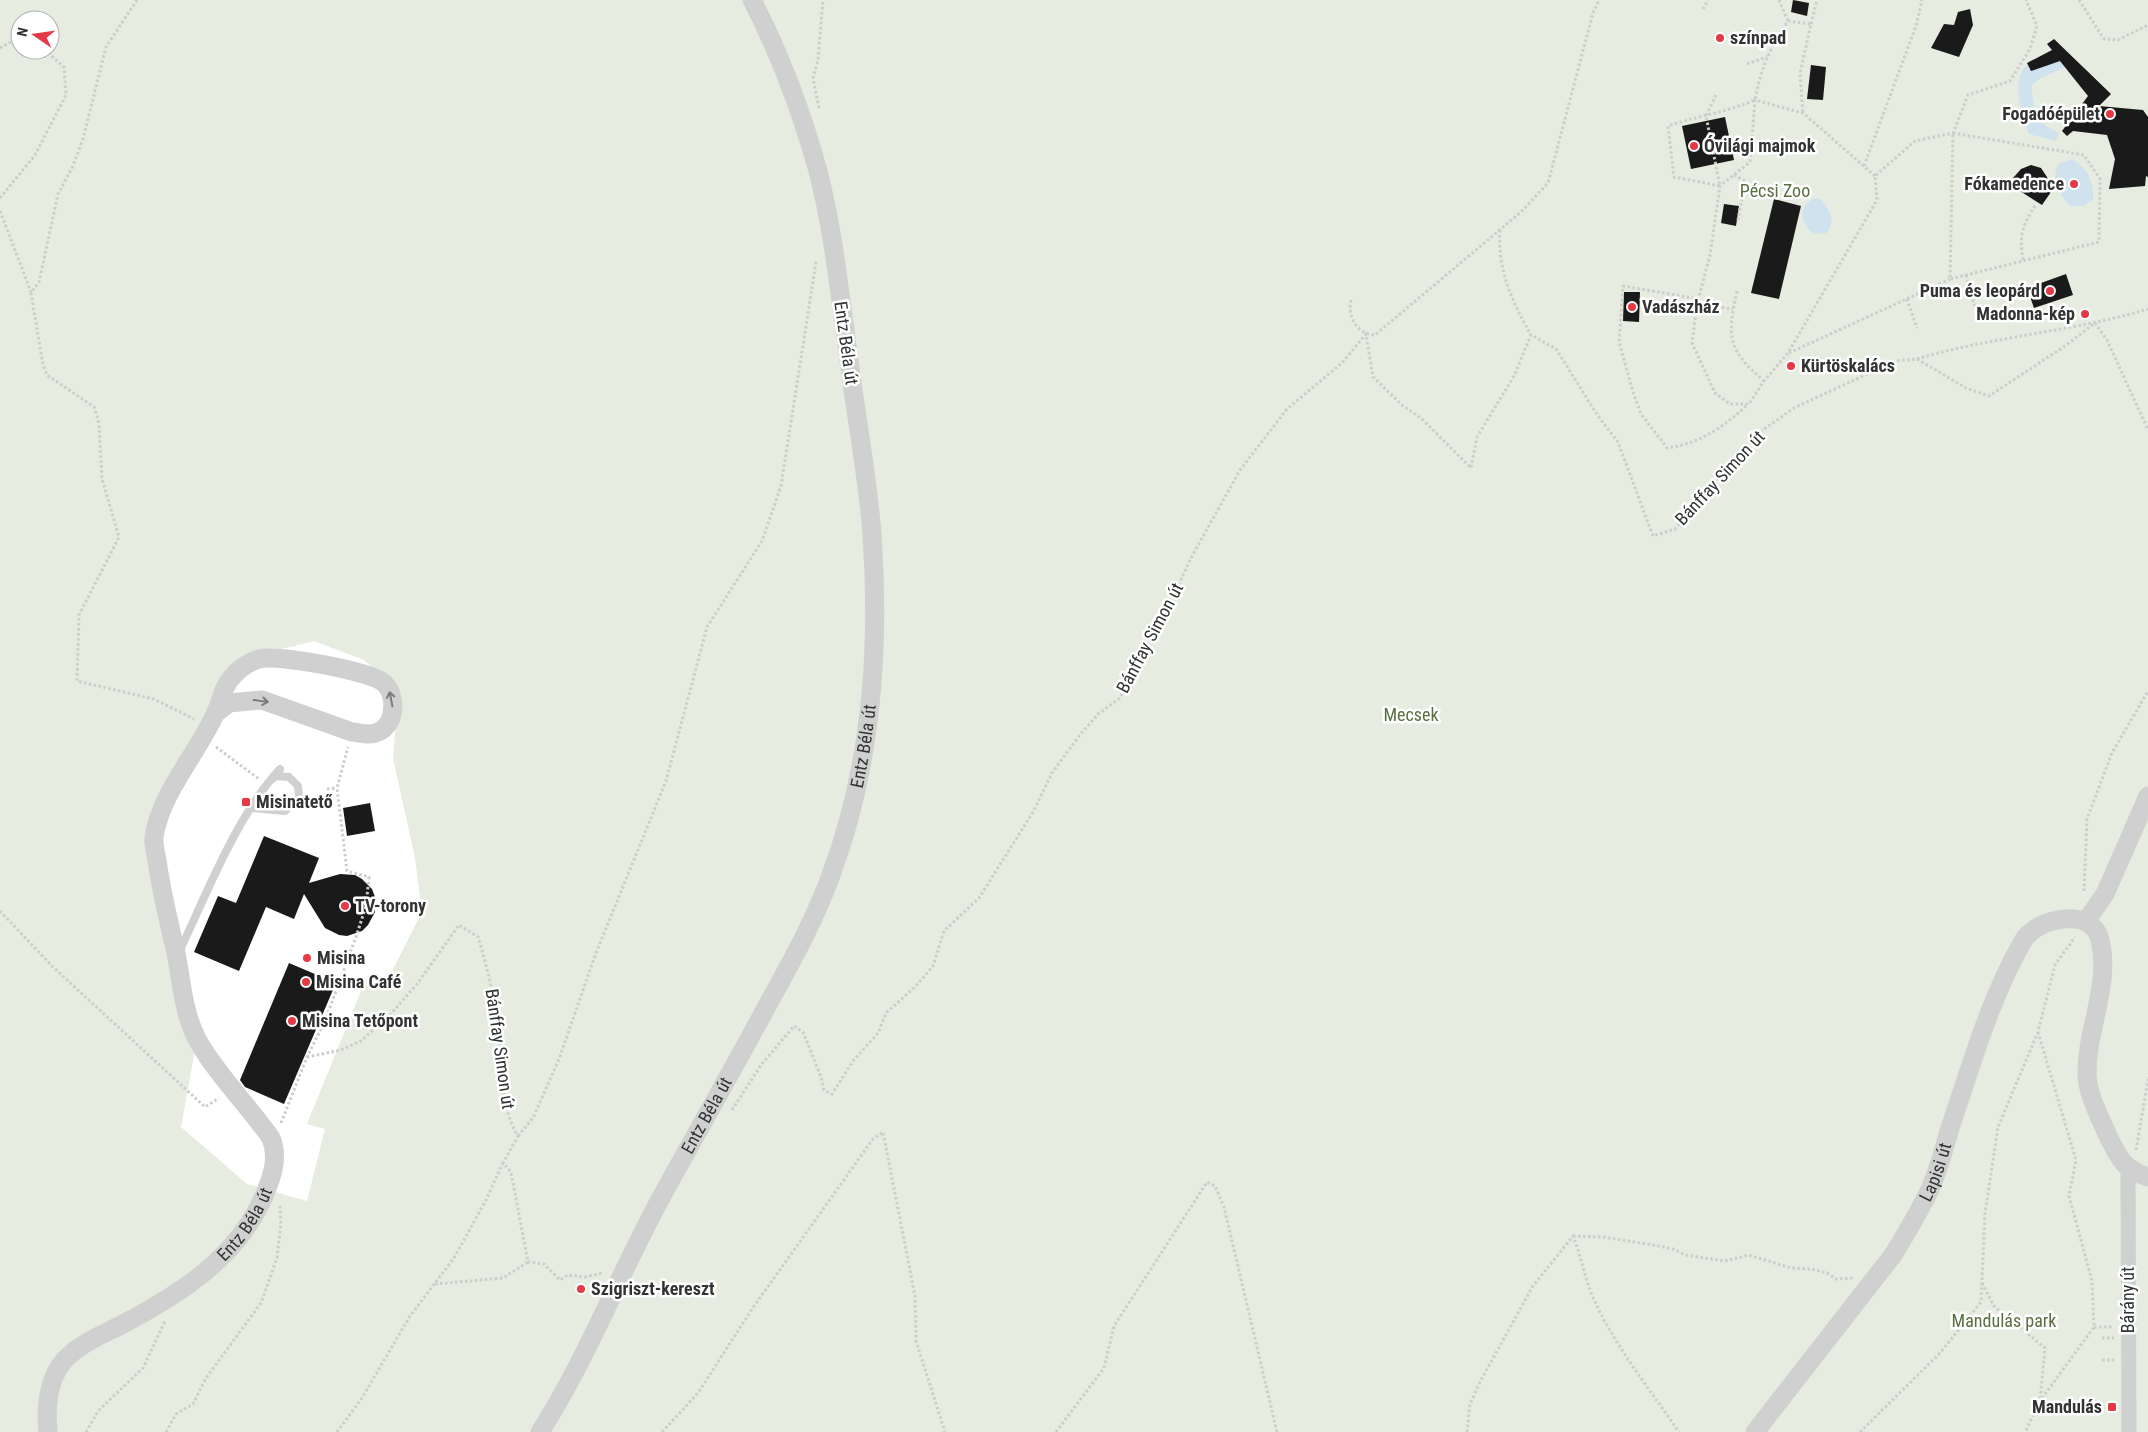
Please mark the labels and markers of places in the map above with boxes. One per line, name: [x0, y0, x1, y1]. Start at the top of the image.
place label: színpad: [1730, 27, 1786, 48]
marker: színpad: [1714, 32, 1726, 44]
place label: Fogadóépület: [2002, 103, 2100, 124]
marker: Fogadóépület: [2104, 108, 2116, 120]
place label: Óvilági majmok: [1704, 135, 1816, 156]
marker: Óvilági majmok: [1688, 140, 1700, 152]
place label: Fókamedence: [1964, 173, 2064, 194]
marker: Fókamedence: [2068, 178, 2080, 190]
place label: Puma és leopárd: [1920, 280, 2040, 301]
marker: Puma és leopárd: [2044, 285, 2056, 297]
place label: Vadászház: [1642, 296, 1720, 317]
marker: Vadászház: [1626, 301, 1638, 313]
place label: Madonna-kép: [1976, 303, 2075, 324]
marker: Madonna-kép: [2079, 308, 2091, 320]
place label: Kürtöskalács: [1801, 355, 1895, 376]
marker: Kürtöskalács: [1785, 360, 1797, 372]
place label: Misinatető: [256, 791, 333, 812]
marker: Misinatető: [240, 796, 252, 808]
place label: TV-torony: [355, 895, 426, 916]
marker: TV-torony: [339, 900, 351, 912]
place label: Misina: [317, 947, 365, 968]
marker: Misina: [301, 952, 313, 964]
place label: Misina Café: [316, 971, 402, 992]
marker: Misina Café: [300, 976, 312, 988]
place label: Misina Tetőpont: [302, 1010, 418, 1031]
marker: Misina Tetőpont: [286, 1015, 298, 1027]
place label: Szigriszt-kereszt: [591, 1278, 715, 1299]
marker: Szigriszt-kereszt: [575, 1283, 587, 1295]
place label: Mandulás: [2032, 1396, 2102, 1417]
marker: Mandulás: [2106, 1401, 2118, 1413]

